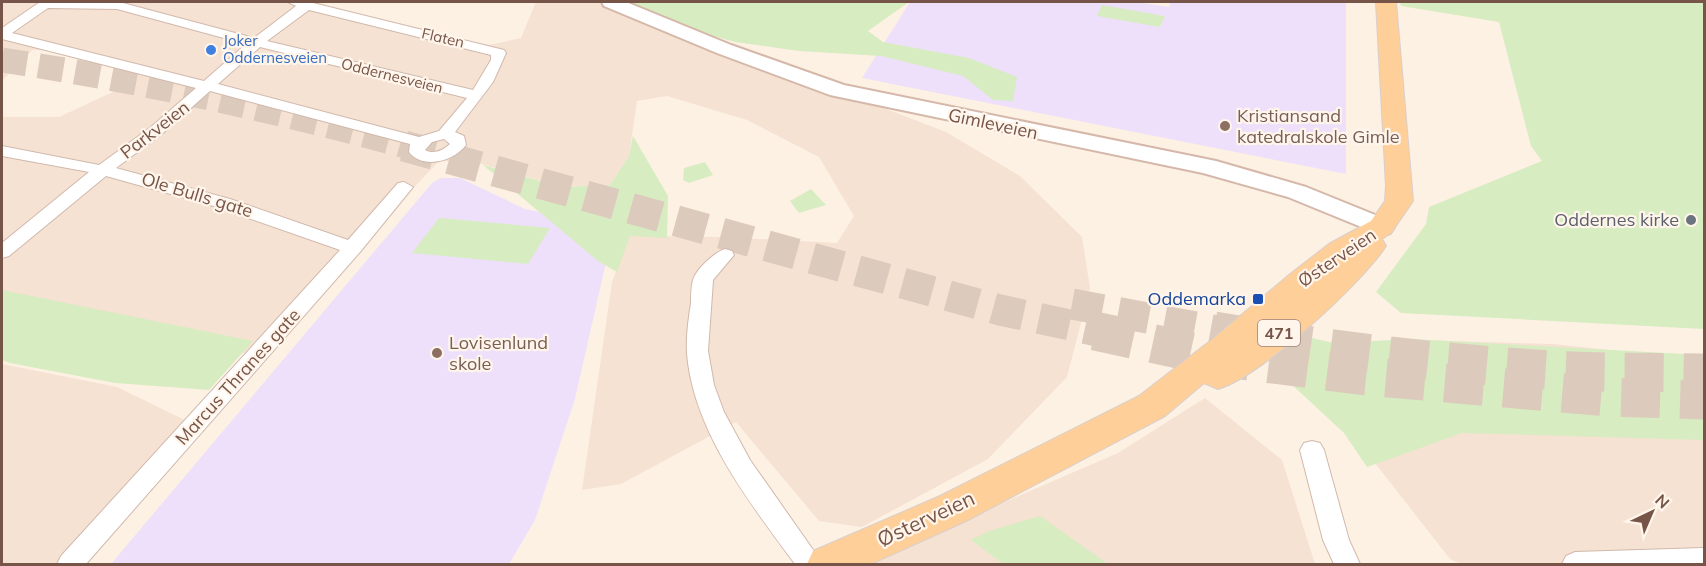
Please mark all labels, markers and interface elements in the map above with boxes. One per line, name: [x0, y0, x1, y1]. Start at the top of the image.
street label: Flaten: [420, 23, 466, 52]
place label: Joker Oddernesveien: [223, 31, 327, 67]
marker: Joker Oddernesveien: [204, 43, 218, 57]
street label: Oddernesveien: [339, 54, 445, 97]
street label: Parkveien: [116, 95, 194, 164]
street label: Gimleveien: [946, 103, 1040, 144]
place label: Kristiansand katedralskole Gimle: [1237, 104, 1400, 148]
marker: Kristiansand katedralskole Gimle: [1218, 119, 1232, 133]
street label: Ole Bulls gate: [139, 167, 256, 222]
place label: Oddernes kirke: [1554, 208, 1679, 231]
marker: Oddernes kirke: [1684, 213, 1698, 227]
street label: Østerveien: [1293, 223, 1380, 292]
place label: Oddemarka: [1148, 287, 1246, 310]
marker: Oddemarka: [1251, 292, 1265, 306]
street label: Marcus Thranes gate: [170, 304, 305, 450]
road number: 471: [1258, 320, 1300, 346]
place label: Lovisenlund skole: [449, 331, 548, 375]
marker: Lovisenlund skole: [430, 346, 444, 360]
north arrow: [1622, 482, 1682, 542]
street label: Østerveien: [873, 484, 978, 552]
text: N: [1651, 490, 1674, 513]

